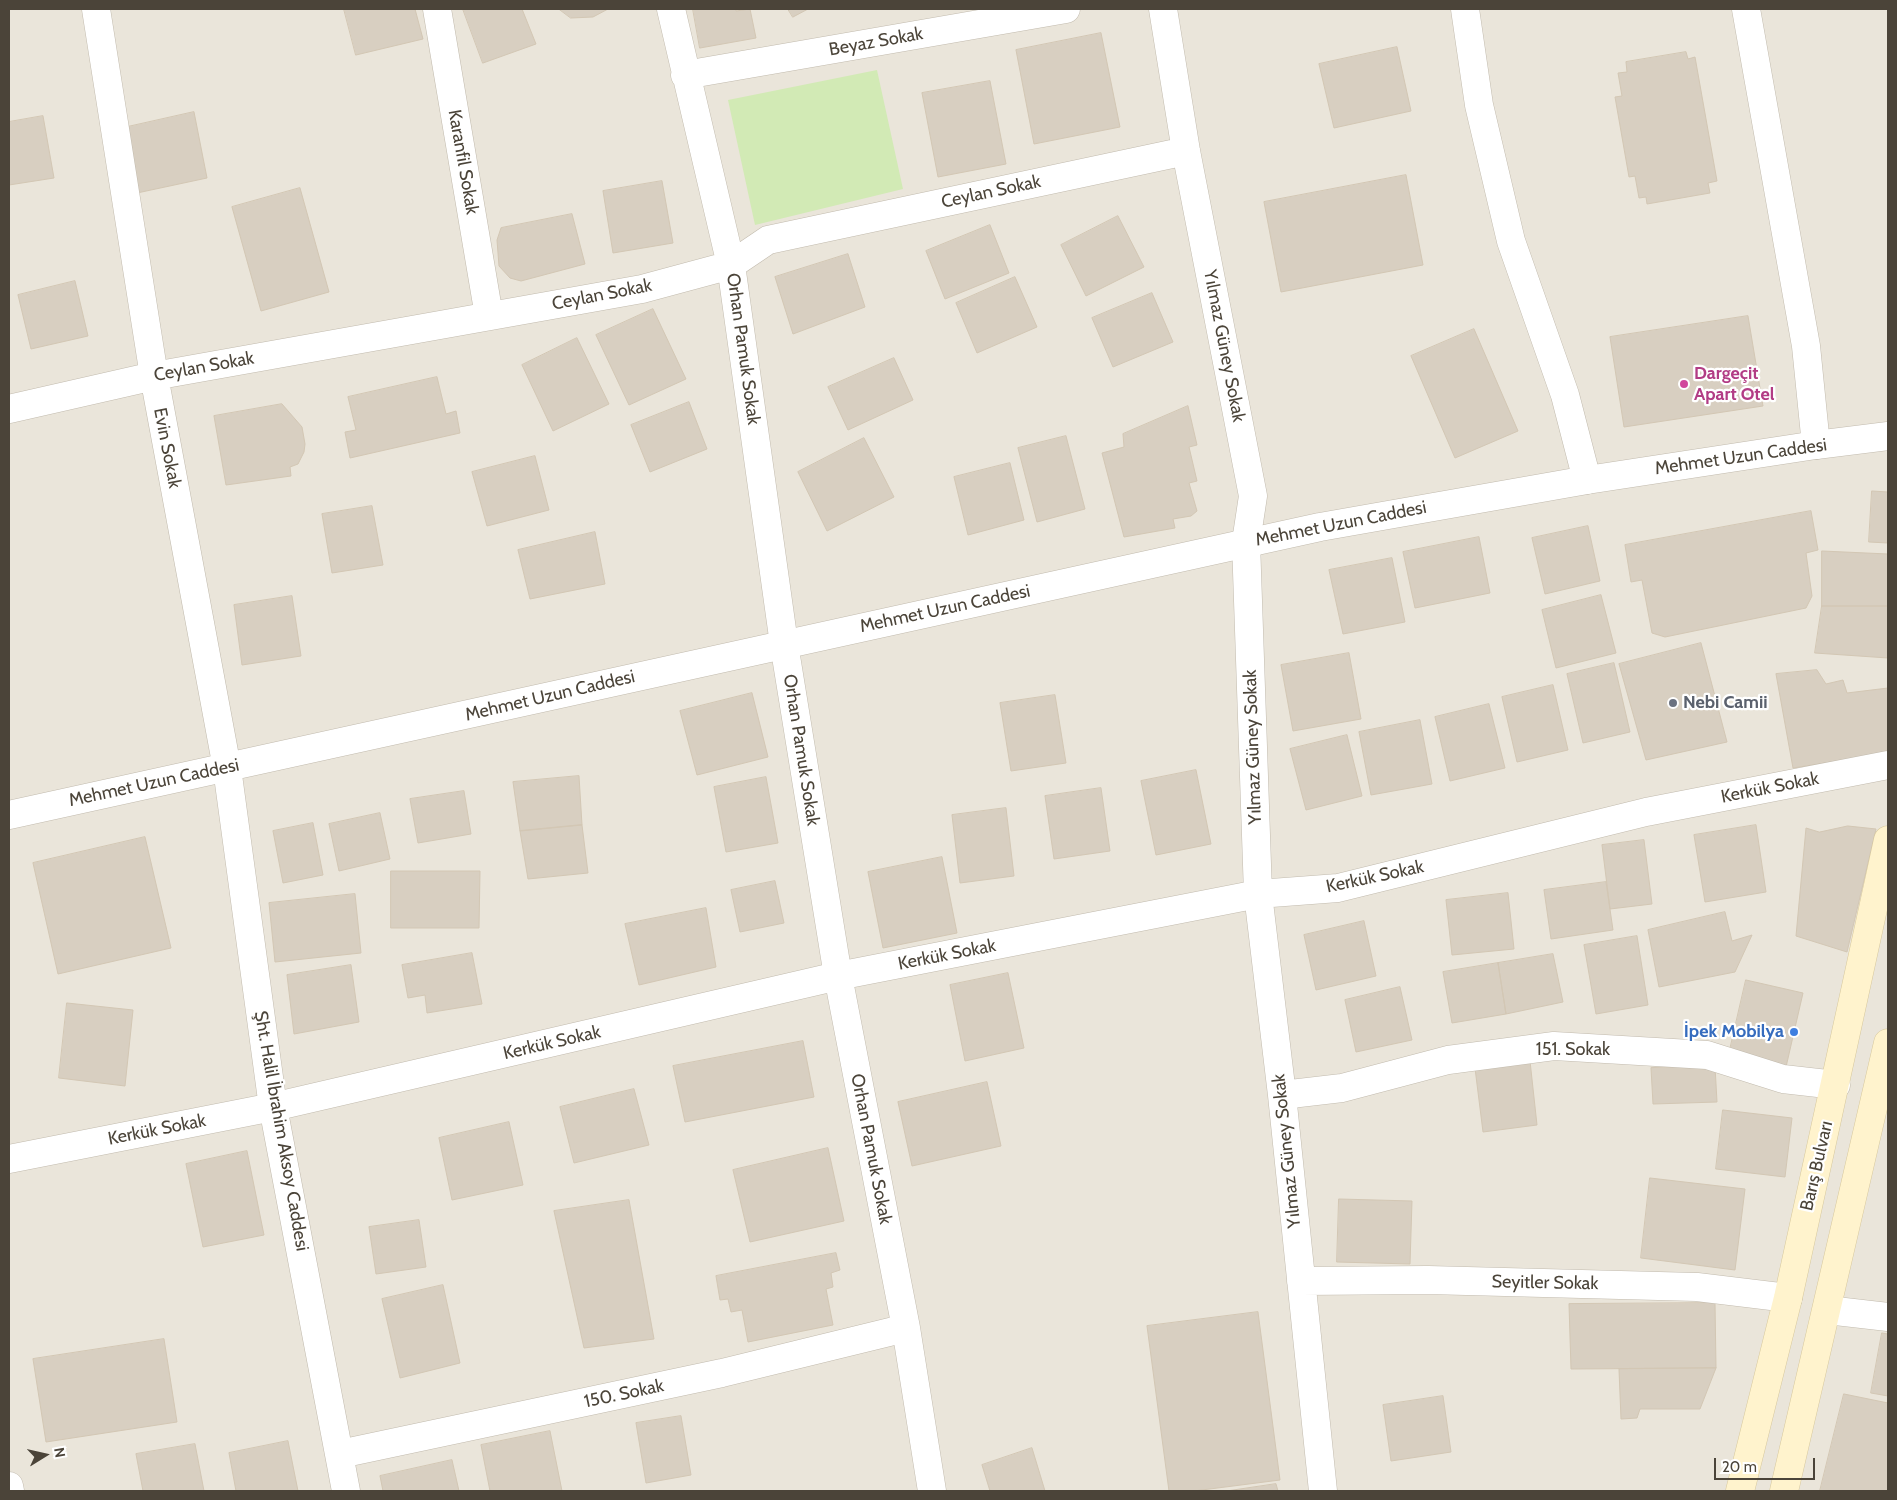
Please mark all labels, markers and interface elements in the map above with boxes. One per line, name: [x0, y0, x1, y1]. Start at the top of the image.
street label: Beyaz Sokak: [827, 23, 925, 61]
street label: Karanfil Sokak: [443, 108, 483, 216]
street label: Ceylan Sokak: [939, 171, 1043, 213]
street label: Yılmaz Güney Sokak: [1199, 268, 1249, 424]
street label: Orhan Pamuk Sokak: [722, 272, 764, 426]
street label: Ceylan Sokak: [550, 275, 654, 315]
street label: Ceylan Sokak: [152, 348, 256, 386]
place label: Dargeçit Apart Otel: [1694, 363, 1774, 406]
marker: Dargeçit Apart Otel: [1678, 378, 1690, 390]
street label: Evin Sokak: [149, 406, 185, 490]
street label: Mehmet Uzun Caddesi: [1654, 434, 1828, 480]
street label: Mehmet Uzun Caddesi: [1254, 497, 1428, 551]
street label: Mehmet Uzun Caddesi: [858, 580, 1032, 638]
street label: Mehmet Uzun Caddesi: [463, 666, 637, 726]
street label: Yılmaz Güney Sokak: [1240, 669, 1266, 825]
street label: Orhan Pamuk Sokak: [778, 673, 824, 827]
place label: Nebi Camii: [1683, 692, 1768, 714]
marker: Nebi Camii: [1667, 697, 1679, 709]
street label: Mehmet Uzun Caddesi: [67, 754, 241, 812]
street label: Kerkük Sokak: [1719, 768, 1821, 808]
street label: Kerkük Sokak: [1324, 856, 1426, 898]
street label: Kerkük Sokak: [896, 935, 998, 975]
street label: Şht. Halil İbrahim Aksoy Caddesi: [249, 1009, 313, 1253]
street label: Kerkük Sokak: [501, 1021, 603, 1065]
place label: İpek Mobilya: [1684, 1021, 1784, 1043]
marker: İpek Mobilya: [1788, 1026, 1800, 1038]
street label: 151. Sokak: [1536, 1039, 1610, 1061]
street label: Orhan Pamuk Sokak: [846, 1072, 896, 1226]
street label: Yılmaz Güney Sokak: [1268, 1073, 1306, 1229]
street label: Kerkük Sokak: [106, 1110, 208, 1150]
street label: Barış Bulvarı: [1796, 1119, 1838, 1213]
street label: Seyitler Sokak: [1491, 1271, 1599, 1295]
street label: 150. Sokak: [582, 1375, 666, 1413]
north arrow: [20, 1430, 70, 1480]
text: N: [50, 1446, 69, 1459]
scale bar: [1717, 1448, 1818, 1480]
text: 20 m: [1722, 1458, 1757, 1476]

